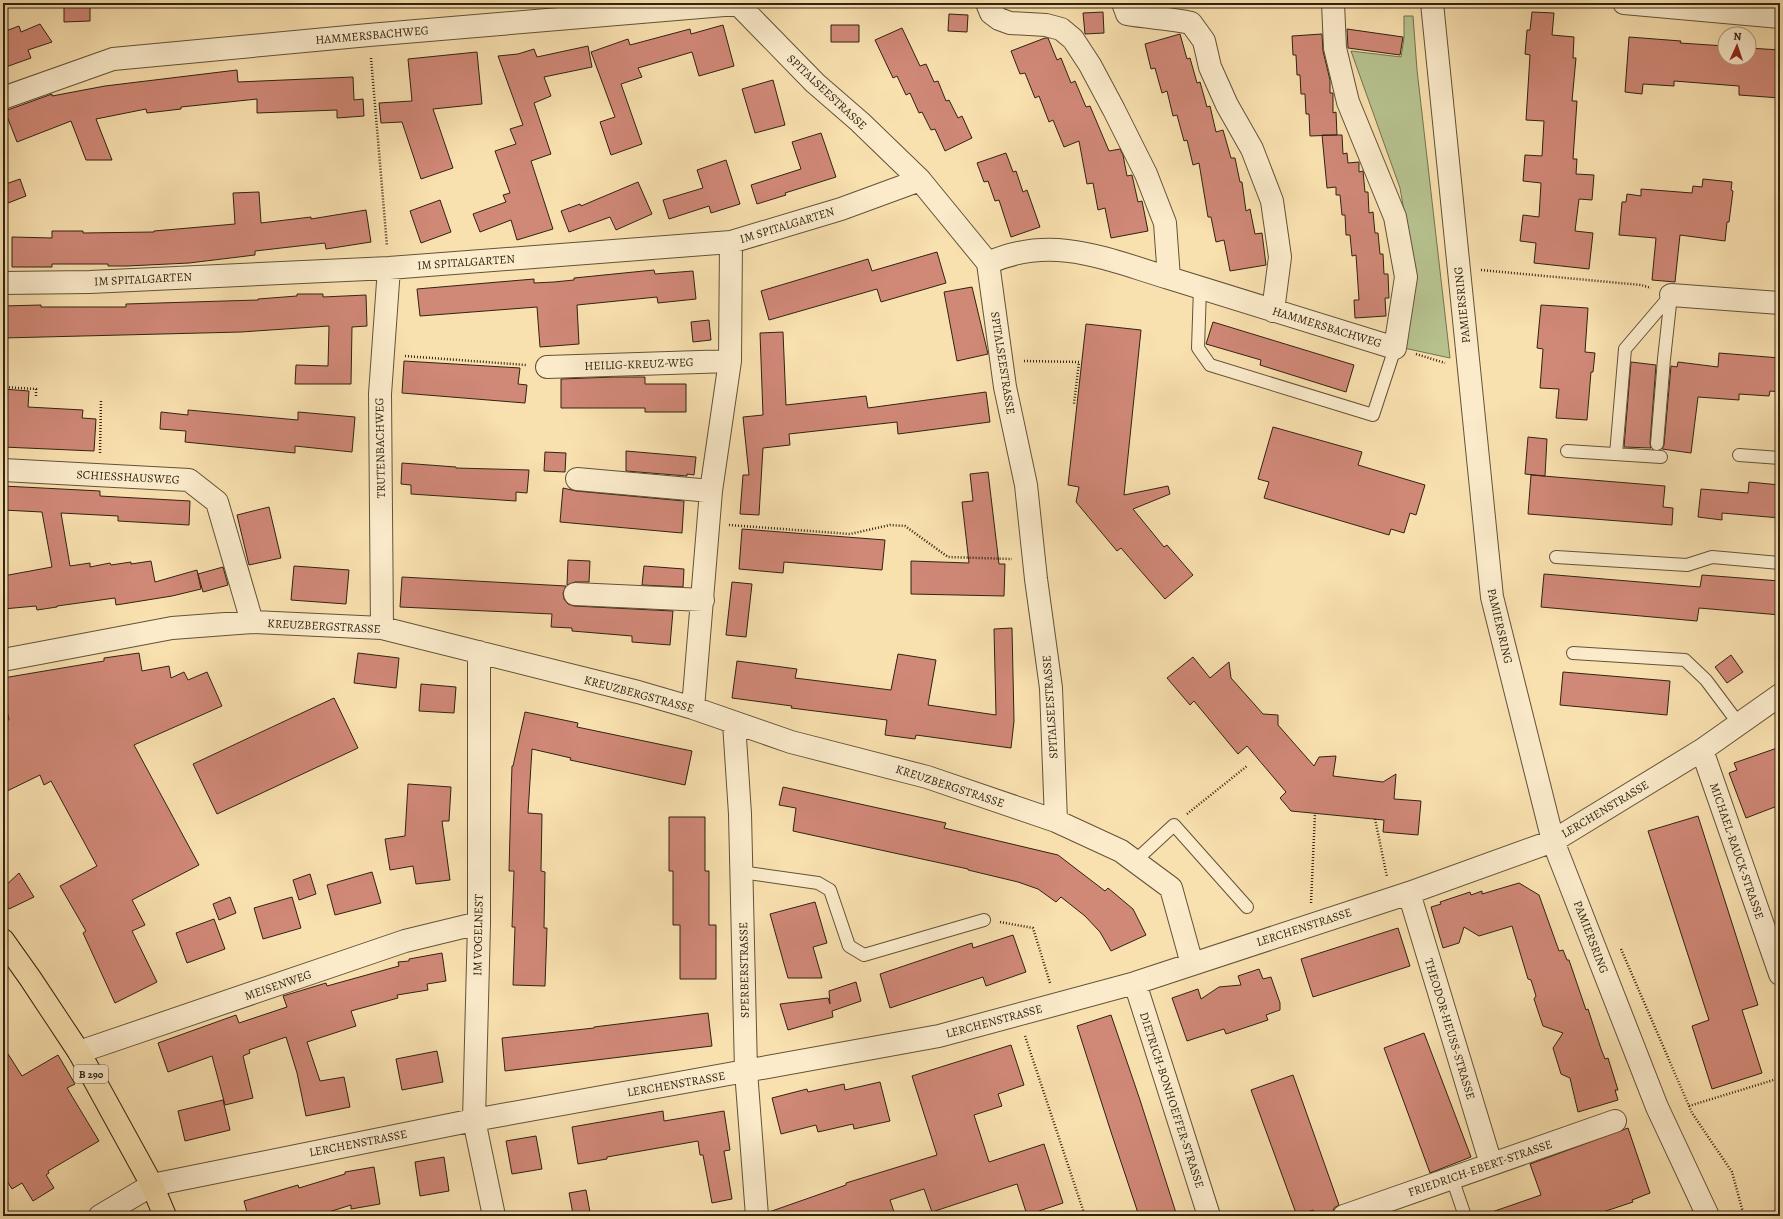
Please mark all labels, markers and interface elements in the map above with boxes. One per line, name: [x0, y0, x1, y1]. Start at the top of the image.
street label: HAMMERSBACHWEG: [315, 22, 429, 48]
north arrow: [1717, 26, 1757, 66]
text: N: [1733, 29, 1742, 44]
street label: SPITALSEESTRASSE: [784, 51, 870, 133]
street label: IM SPITALGARTEN: [738, 203, 836, 247]
street label: IM SPITALGARTEN: [417, 251, 516, 273]
street label: PAMIERSRING: [1450, 266, 1474, 344]
street label: IM SPITALGARTEN: [94, 268, 193, 290]
street label: HAMMERSBACHWEG: [1270, 303, 1384, 351]
street label: SPITALSEESTRASSE: [987, 310, 1019, 416]
street label: HEILIG-KREUZ-WEG: [584, 354, 694, 374]
street label: TRUTENBACHWEG: [371, 397, 389, 499]
street label: SCHIESSHAUSWEG: [76, 466, 180, 488]
street label: PAMIERSRING: [1484, 587, 1516, 665]
street label: KREUZBERGSTRASSE: [267, 615, 381, 637]
street label: SPITALSEESTRASSE: [1038, 655, 1062, 759]
street label: KREUZBERGSTRASSE: [582, 672, 696, 716]
street label: KREUZBERGSTRASSE: [894, 761, 1006, 811]
street label: LERCHENSTRASSE: [1558, 777, 1652, 841]
street label: MICHAEL-RAUCK-STRASSE: [1706, 780, 1768, 922]
street label: IM VOGELNEST: [469, 894, 487, 976]
street label: PAMIERSRING: [1570, 898, 1612, 976]
street label: LERCHENSTRASSE: [1254, 904, 1354, 950]
street label: SPERBERSTRASSE: [735, 922, 753, 1018]
street label: THEODOR-HEUSS-STRASSE: [1421, 956, 1479, 1102]
street label: MEISENWEG: [242, 966, 314, 1004]
street label: LERCHENSTRASSE: [944, 1000, 1044, 1042]
street label: DIETRICH-BONHOEFFER-STRASSE: [1136, 1010, 1208, 1190]
road number: B 290: [74, 1065, 108, 1083]
street label: LERCHENSTRASSE: [626, 1067, 726, 1101]
street label: LERCHENSTRASSE: [308, 1126, 408, 1160]
street label: FRIEDRICH-EBERT-STRASSE: [1406, 1136, 1554, 1200]

